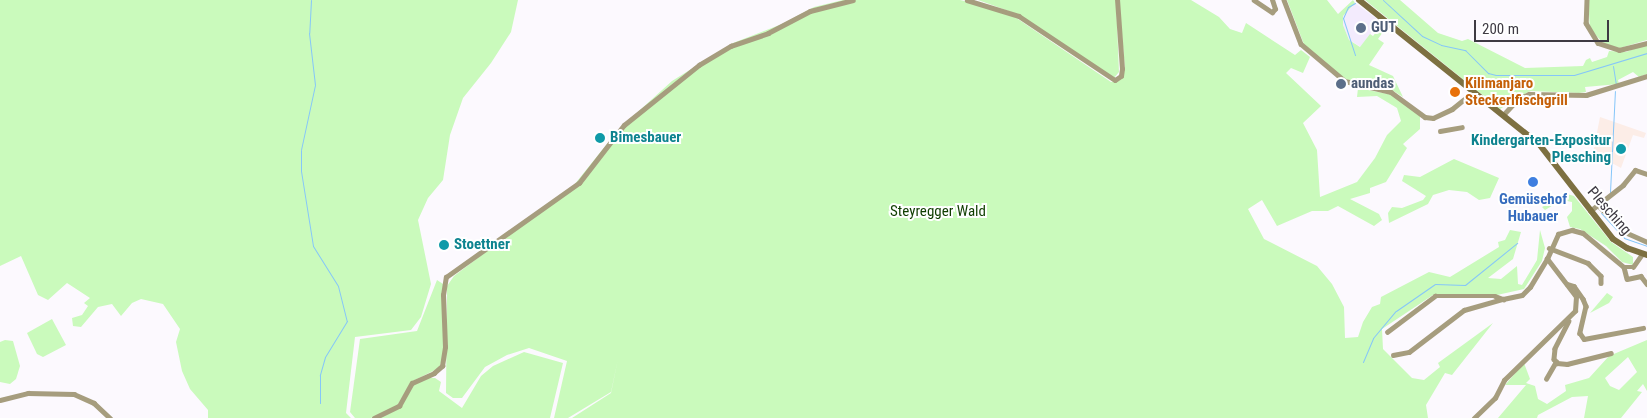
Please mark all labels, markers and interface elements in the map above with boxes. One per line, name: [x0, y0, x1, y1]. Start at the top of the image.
scale bar: [1477, 10, 1612, 42]
place label: GUT: [1371, 19, 1396, 37]
text: 200 m: [1482, 20, 1519, 38]
marker: GUT: [1355, 22, 1367, 34]
place label: Kilimanjaro Steckerlfischgrill: [1465, 74, 1568, 109]
place label: aundas: [1351, 75, 1394, 93]
marker: aundas: [1335, 78, 1347, 90]
marker: Kilimanjaro Steckerlfischgrill: [1449, 86, 1461, 98]
place label: Bimesbauer: [610, 129, 681, 147]
place label: Kindergarten-Expositur Plesching: [1471, 131, 1611, 166]
marker: Bimesbauer: [594, 132, 606, 144]
marker: Kindergarten-Expositur Plesching: [1615, 143, 1627, 155]
marker: Gemüsehof Hubauer: [1527, 176, 1539, 188]
street label: Plesching: [1583, 183, 1635, 239]
place label: Gemüsehof Hubauer: [1499, 190, 1567, 225]
park label: Steyregger Wald: [890, 203, 986, 221]
place label: Stoettner: [454, 236, 510, 254]
marker: Stoettner: [438, 239, 450, 251]

